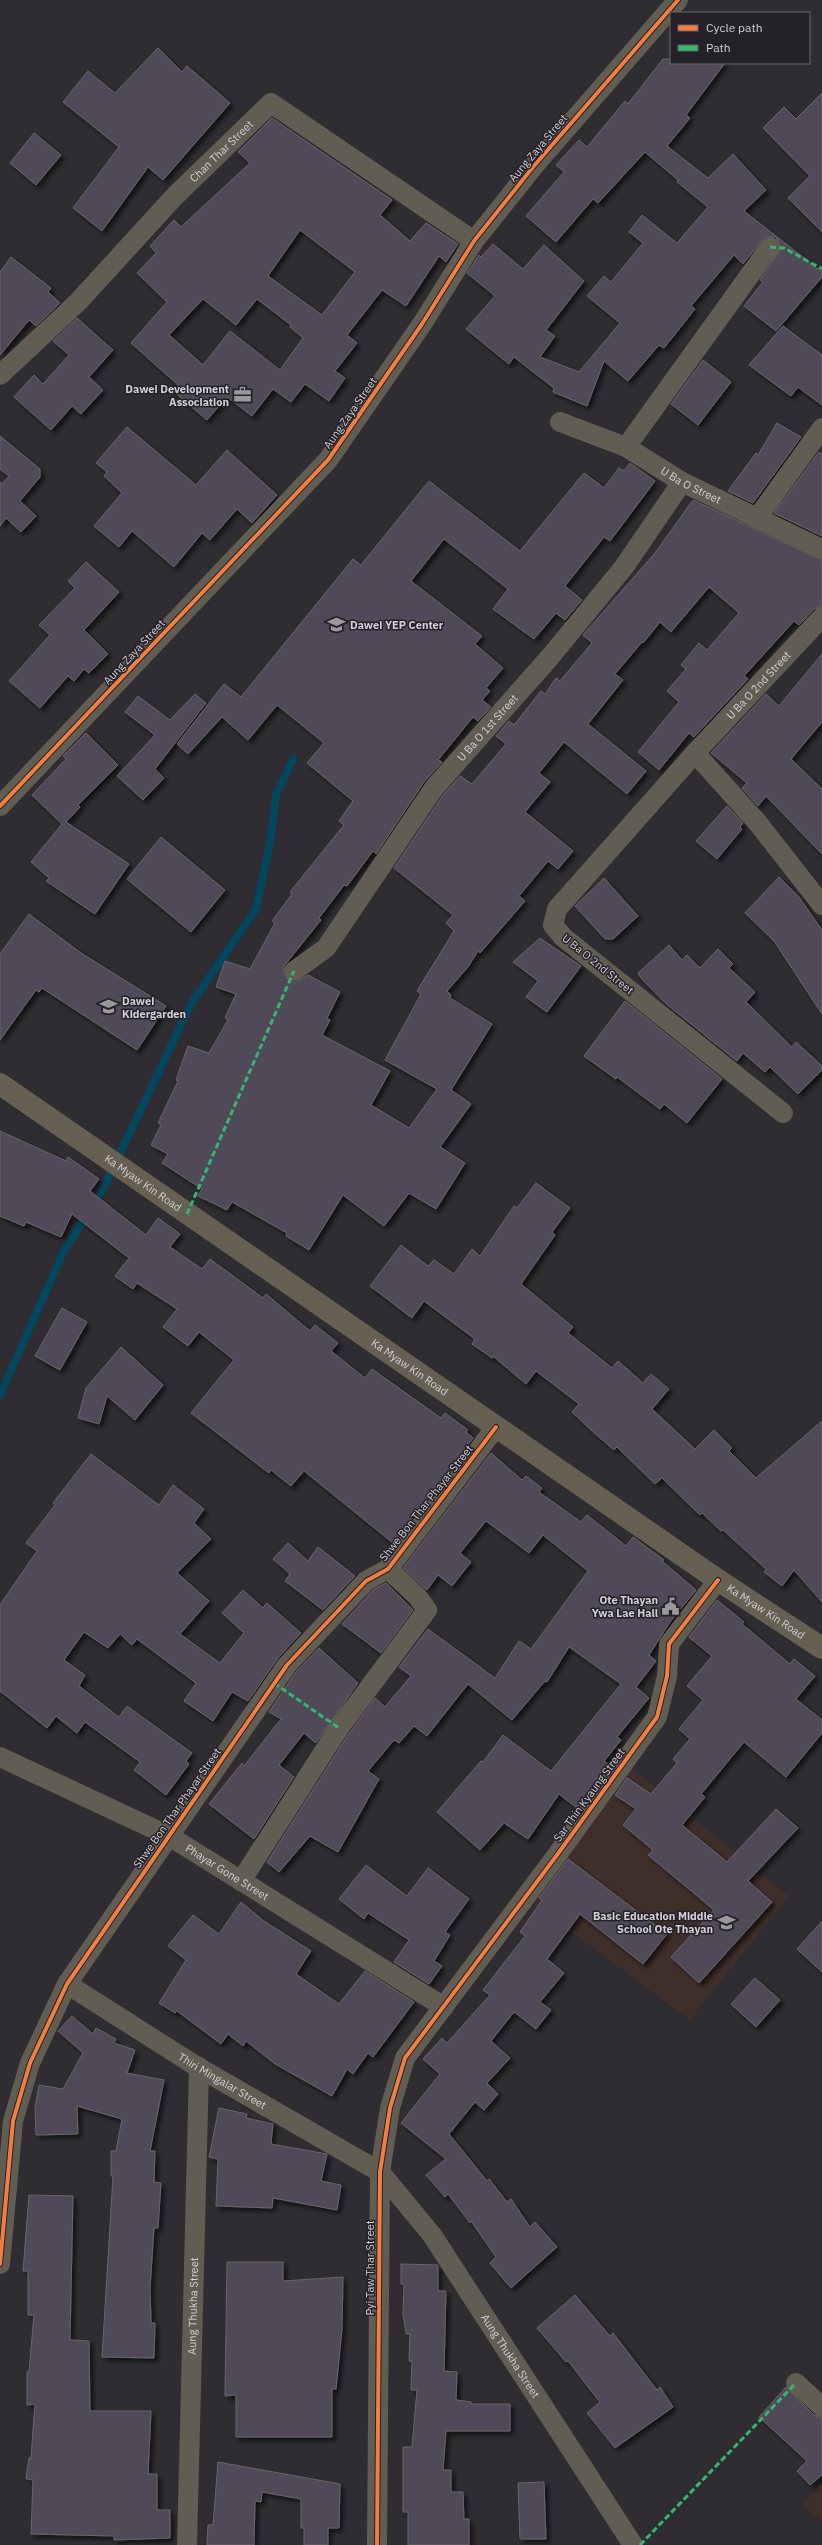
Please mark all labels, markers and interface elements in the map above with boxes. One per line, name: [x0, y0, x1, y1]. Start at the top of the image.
legend: [670, 12, 810, 64]
text: Cycle path: [706, 20, 763, 35]
text: Path: [706, 40, 731, 55]
street label: Aung Zaya Street: [506, 111, 570, 185]
street label: Chan Thar Street: [187, 117, 256, 185]
street label: Aung Zaya Street: [320, 374, 380, 451]
place label: Dawei Development Association: [125, 382, 229, 409]
office icon: Dawei Development Association: [232, 385, 252, 405]
street label: U Ba O Street: [658, 463, 724, 507]
school or university icon: Dawei YEP Center: [327, 615, 347, 635]
street label: Aung Zaya Street: [100, 616, 168, 688]
place label: Dawei YEP Center: [350, 618, 444, 632]
street label: U Ba O 2nd Street: [723, 648, 794, 722]
street label: U Ba O 1st Street: [454, 691, 521, 764]
street label: U Ba O 2nd Street: [559, 931, 637, 997]
place label: Dawei Kidergarden: [122, 994, 186, 1021]
school or university icon: Dawei Kidergarden: [99, 997, 119, 1017]
street label: Ka Myaw Kin Road: [102, 1151, 184, 1214]
street label: Ka Myaw Kin Road: [369, 1336, 451, 1398]
street label: Shwe Bon Thar Phayar Street: [376, 1442, 476, 1564]
street label: Ka Myaw Kin Road: [724, 1581, 808, 1642]
place label: Ote Thayan Ywa Lae Hall: [592, 1593, 659, 1620]
public building icon: Ote Thayan Ywa Lae Hall: [661, 1596, 681, 1616]
street label: Shwe Bon Thar Phayar Street: [130, 1745, 224, 1871]
street label: Sar Thin Kyaung Street: [550, 1745, 628, 1844]
street label: Phayar Gone Street: [183, 1841, 272, 1903]
place label: Basic Education Middle School Ote Thayan: [593, 1909, 713, 1936]
school or university icon: Basic Education Middle School Ote Thayan: [716, 1912, 736, 1932]
street label: Thiri Mingalar Street: [175, 2049, 269, 2112]
street label: Pyi Taw Thar Street: [363, 2220, 377, 2316]
street label: Aung Thukha Street: [185, 2257, 201, 2355]
street label: Aung Thukha Street: [478, 2311, 543, 2401]

